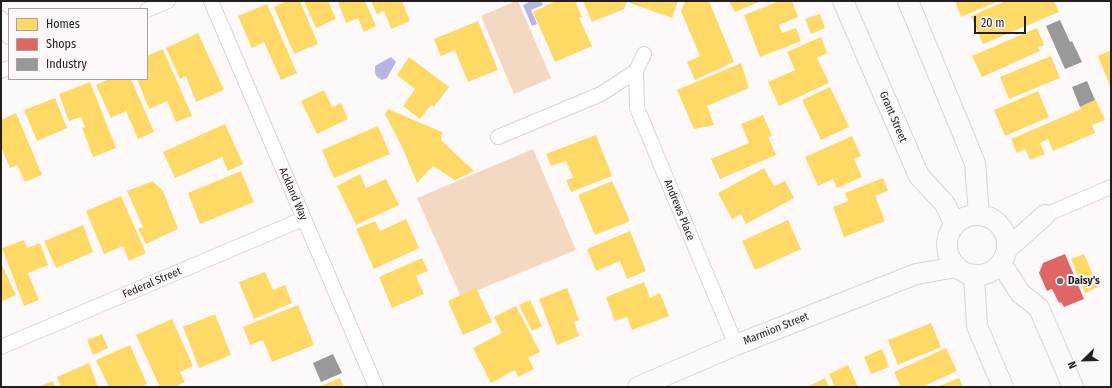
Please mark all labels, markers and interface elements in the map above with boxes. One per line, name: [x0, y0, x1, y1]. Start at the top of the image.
legend: [8, 8, 148, 80]
scale bar: [976, 8, 1028, 34]
text: 20 m: [981, 16, 1005, 30]
text: Homes: [46, 17, 80, 31]
text: Shops: [46, 37, 76, 51]
text: Industry: [46, 57, 87, 71]
street label: Grant Street: [876, 89, 910, 145]
street label: Ackland Way: [276, 166, 310, 222]
street label: Andrews Place: [661, 178, 697, 242]
street label: Federal Street: [121, 265, 183, 301]
place label: Daisy's: [1068, 274, 1100, 288]
marker: Daisy's: [1055, 276, 1065, 286]
street label: Marmion Street: [741, 310, 811, 348]
north arrow: [1064, 340, 1104, 380]
text: N: [1065, 359, 1080, 370]

